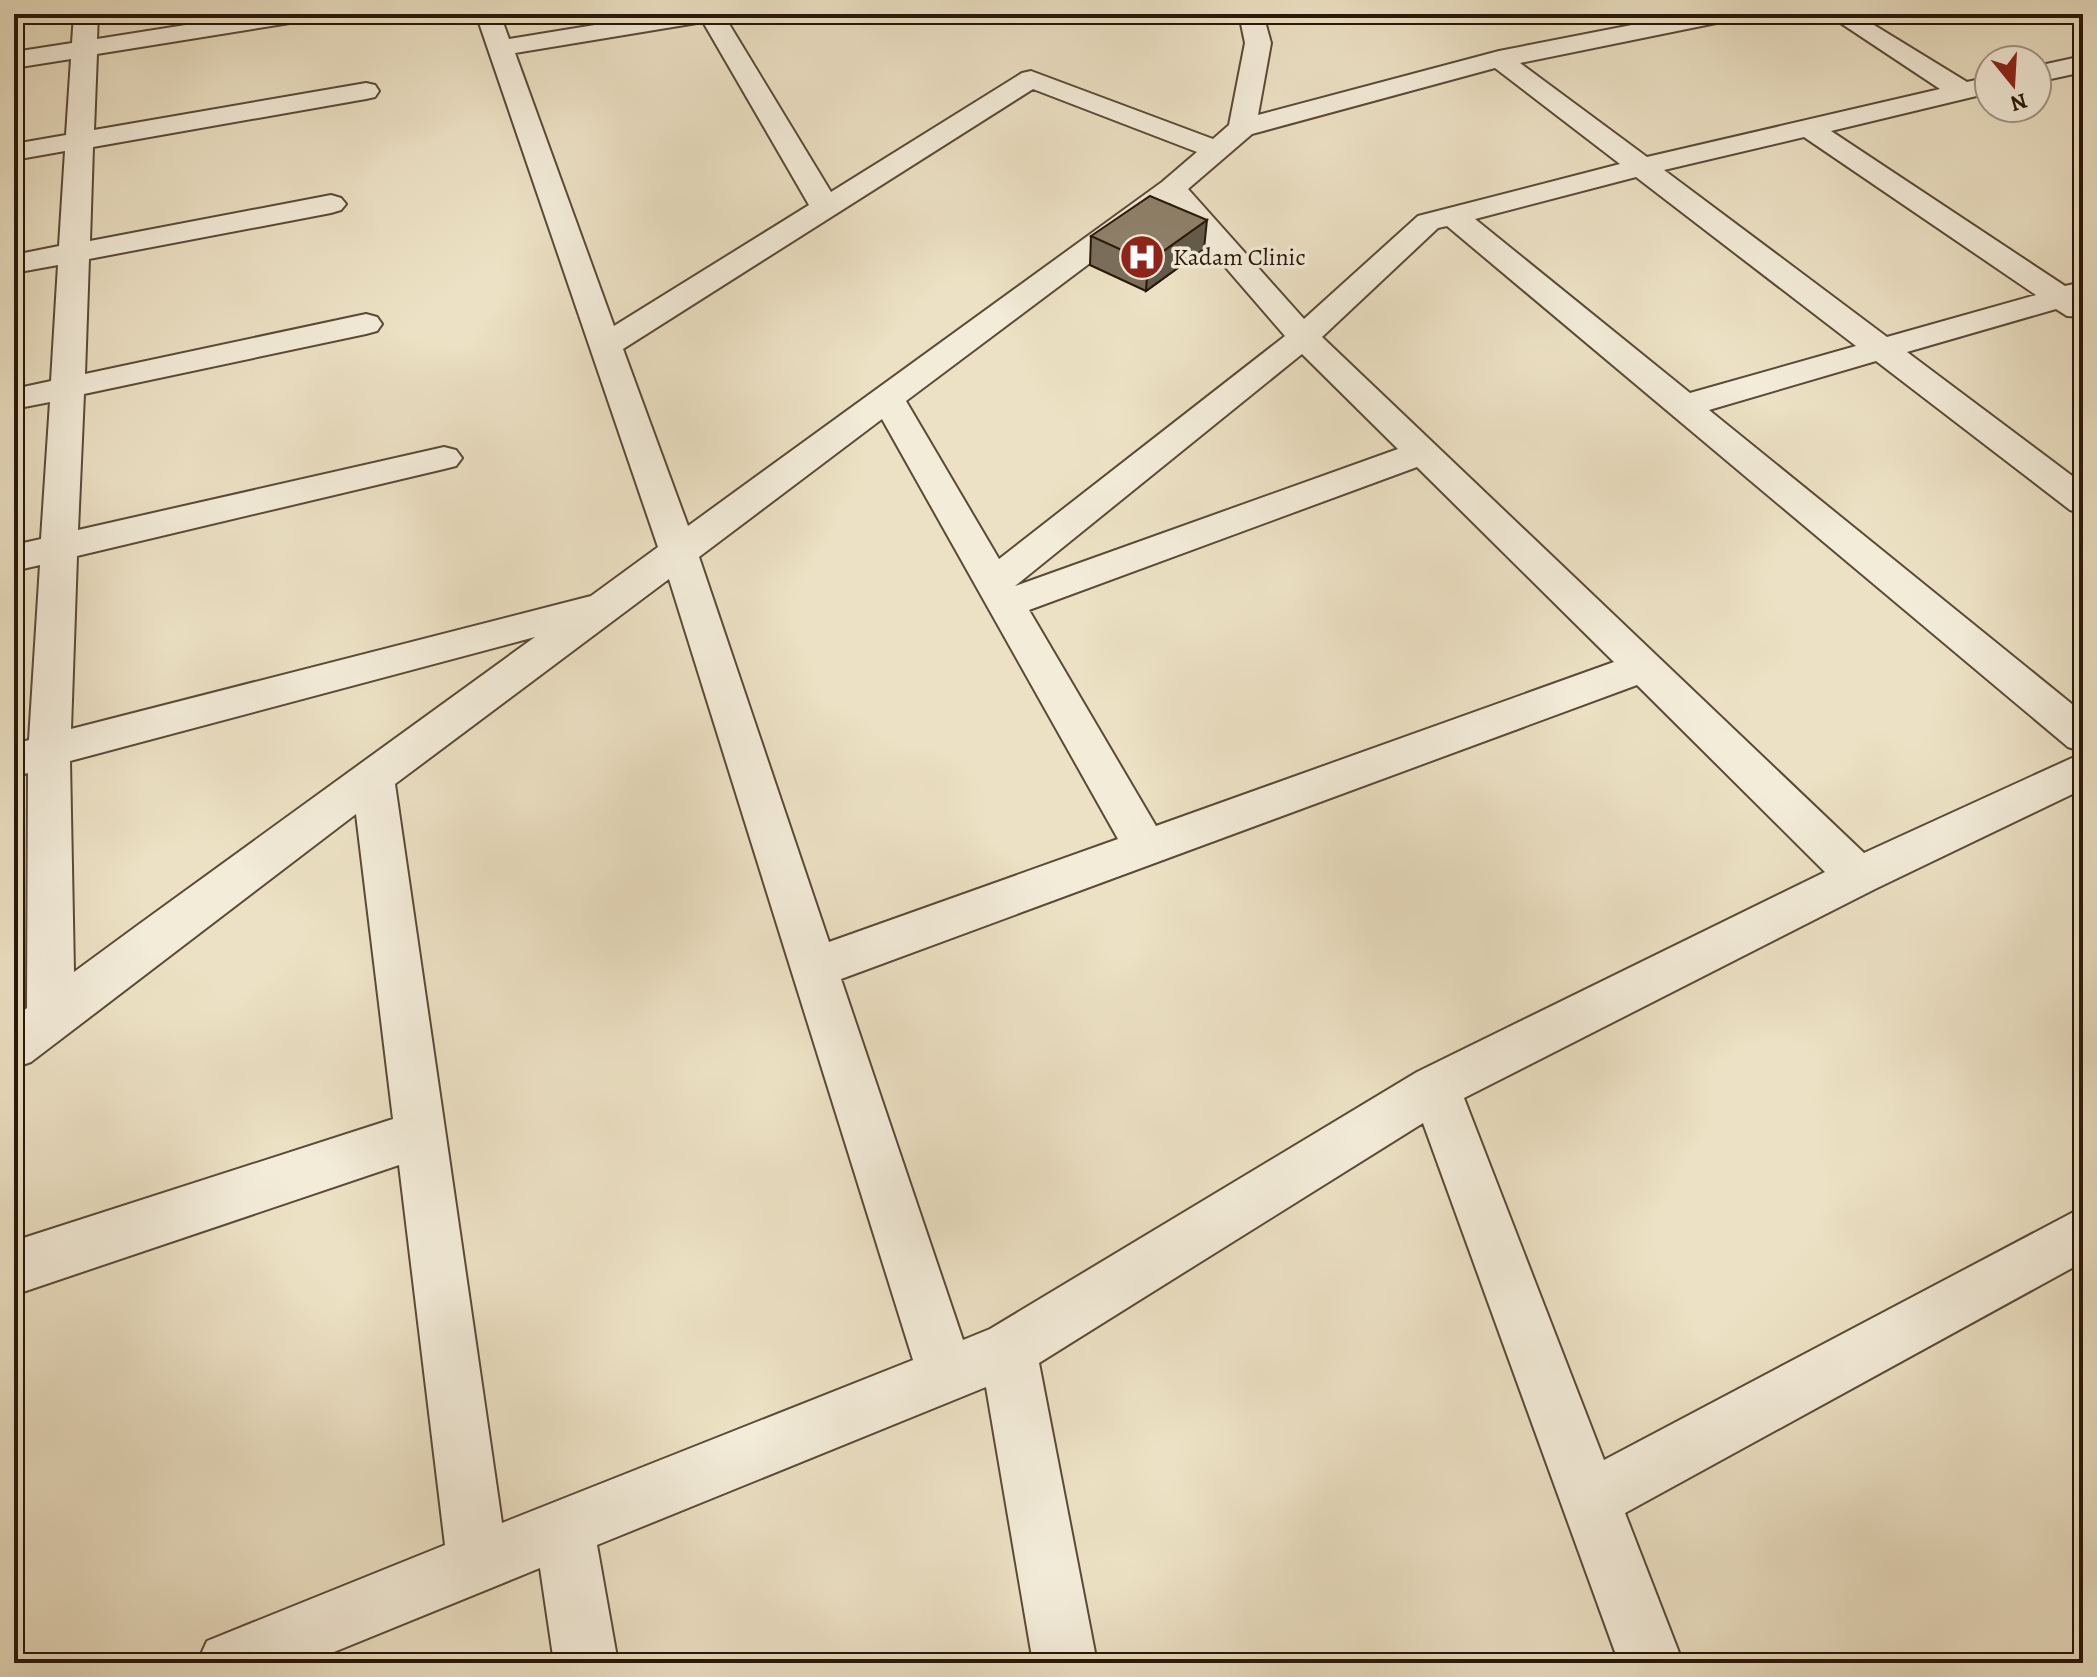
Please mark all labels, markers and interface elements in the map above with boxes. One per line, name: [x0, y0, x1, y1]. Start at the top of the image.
north arrow: [1973, 44, 2053, 124]
text: N: [2007, 85, 2031, 119]
hospital icon: Kadam Clinic: [1118, 233, 1166, 281]
place label: Kadam Clinic: [1173, 241, 1306, 273]

